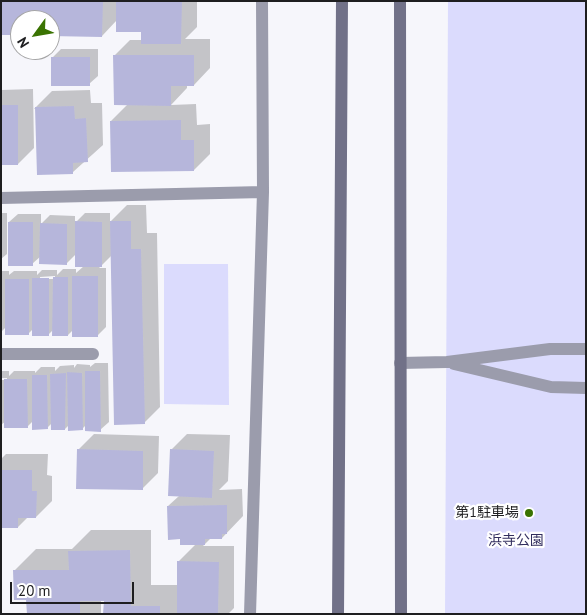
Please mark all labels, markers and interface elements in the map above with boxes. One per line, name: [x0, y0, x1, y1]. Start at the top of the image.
north arrow: [10, 10, 60, 60]
text: N: [13, 34, 33, 51]
place label: 第1駐車場: [455, 505, 519, 521]
marker: 第1駐車場: [523, 507, 535, 519]
park label: 浜寺公園: [488, 533, 544, 549]
scale bar: [12, 572, 136, 604]
text: 20 m: [18, 581, 51, 600]

